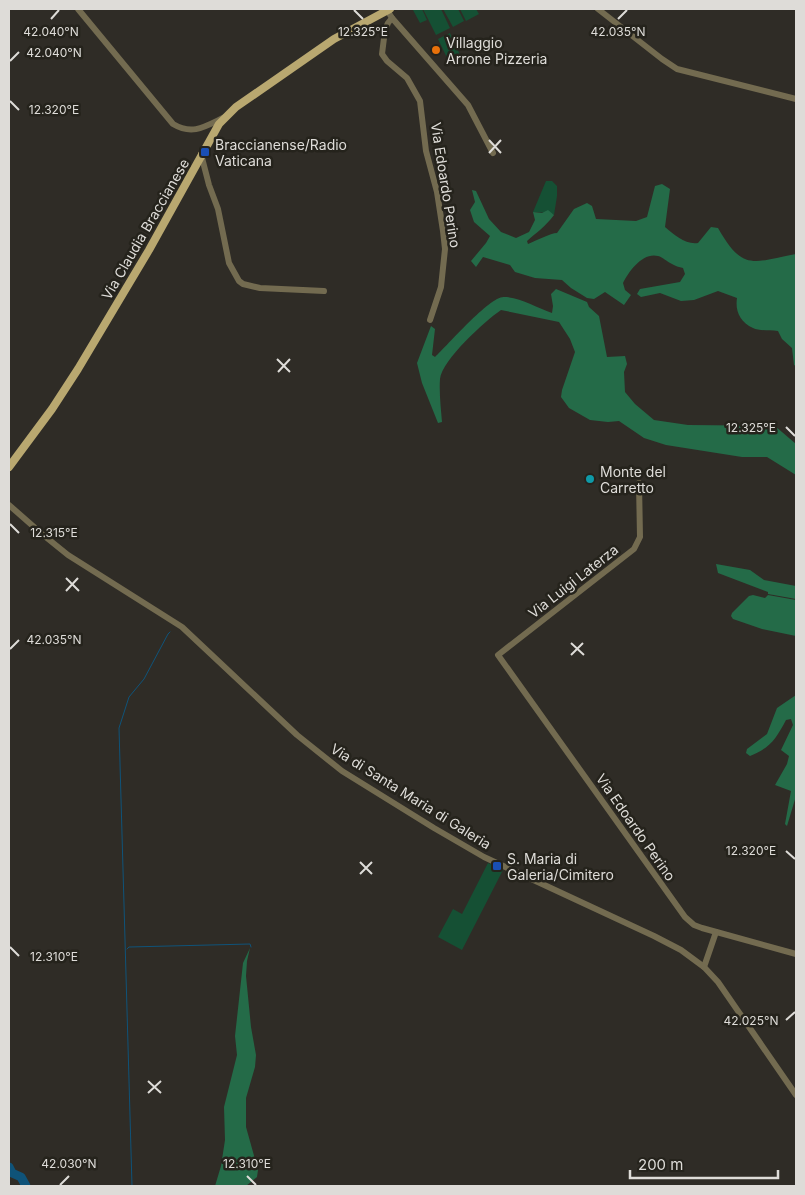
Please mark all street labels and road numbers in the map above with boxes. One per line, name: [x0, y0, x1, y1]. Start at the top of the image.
street label: Via Edoardo Perino: [428, 121, 464, 249]
street label: Via Claudia Braccianese: [98, 156, 192, 302]
street label: Via Luigi Laterza: [525, 541, 621, 621]
street label: Via di Santa Maria di Galeria: [328, 740, 494, 852]
street label: Via Edoardo Perino: [593, 770, 679, 884]

